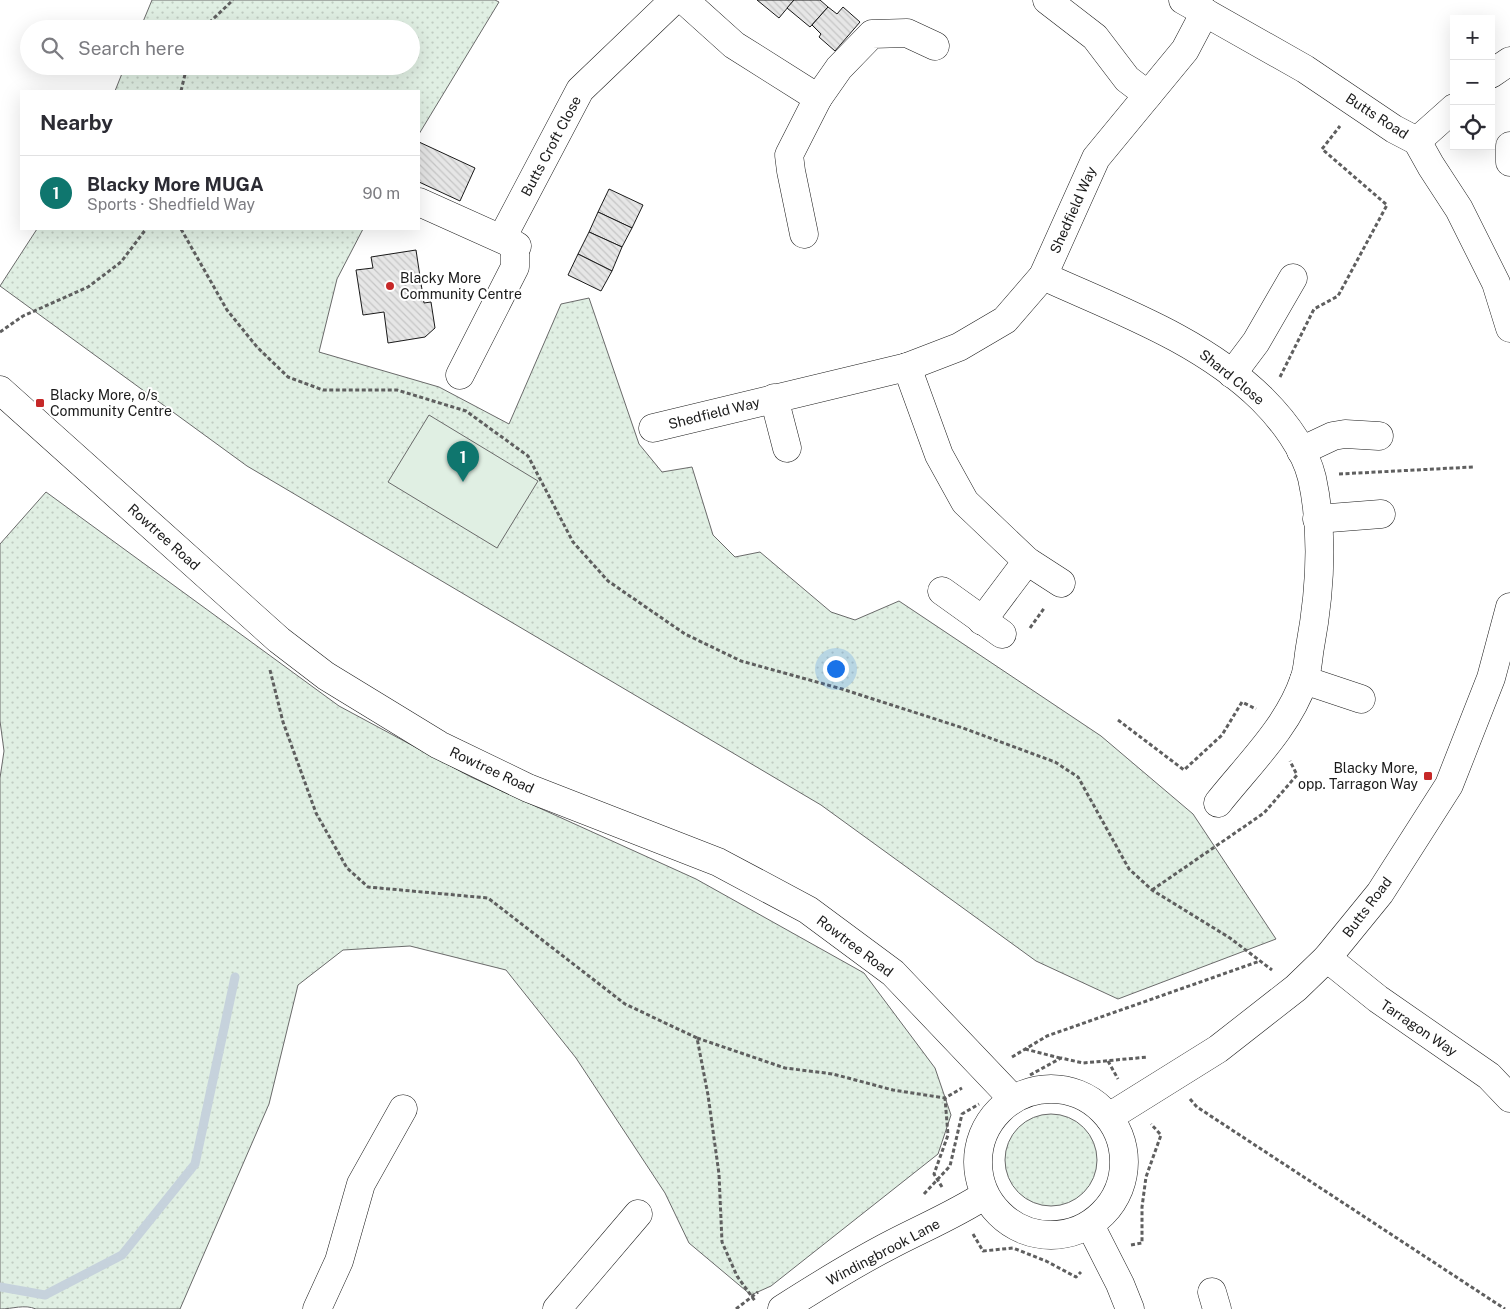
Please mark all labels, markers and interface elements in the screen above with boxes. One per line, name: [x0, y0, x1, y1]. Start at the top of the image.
map controls: [1450, 15, 1495, 150]
button: +: [1450, 15, 1495, 60]
search box: [20, 20, 420, 75]
icon: search: [38, 34, 66, 62]
text: Search here: [78, 37, 185, 59]
button: −: [1450, 60, 1495, 105]
street label: Butts Road: [1343, 90, 1411, 142]
street label: Butts Croft Close: [518, 93, 584, 199]
button: locate: [1450, 105, 1495, 150]
text: Nearby: [40, 110, 113, 135]
street label: Shedfield Way: [1047, 163, 1100, 256]
text: Blacky More MUGA: [87, 173, 264, 195]
text: 1: [53, 184, 59, 203]
text: 90 m: [363, 184, 400, 203]
text: Sports · Shedfield Way: [87, 195, 255, 214]
place label: Blacky More Community Centre: [400, 270, 522, 302]
marker: Blacky More Community Centre: [384, 280, 396, 292]
street label: Shard Close: [1196, 346, 1268, 408]
place label: Blacky More, o/s Community Centre: [50, 387, 172, 419]
street label: Shedfield Way: [667, 394, 762, 432]
marker: Blacky More, o/s Community Centre: [34, 397, 46, 409]
pin: 1: [447, 441, 479, 482]
street label: Rowtree Road: [125, 501, 203, 573]
your location: [823, 656, 849, 682]
street label: Rowtree Road: [447, 743, 537, 797]
place label: Blacky More, opp. Tarragon Way: [1298, 760, 1418, 792]
marker: Blacky More, opp. Tarragon Way: [1422, 770, 1434, 782]
street label: Butts Road: [1339, 874, 1395, 940]
street label: Rowtree Road: [814, 912, 896, 980]
street label: Tarragon Way: [1378, 996, 1461, 1060]
street label: Windingbrook Lane: [824, 1215, 943, 1289]

